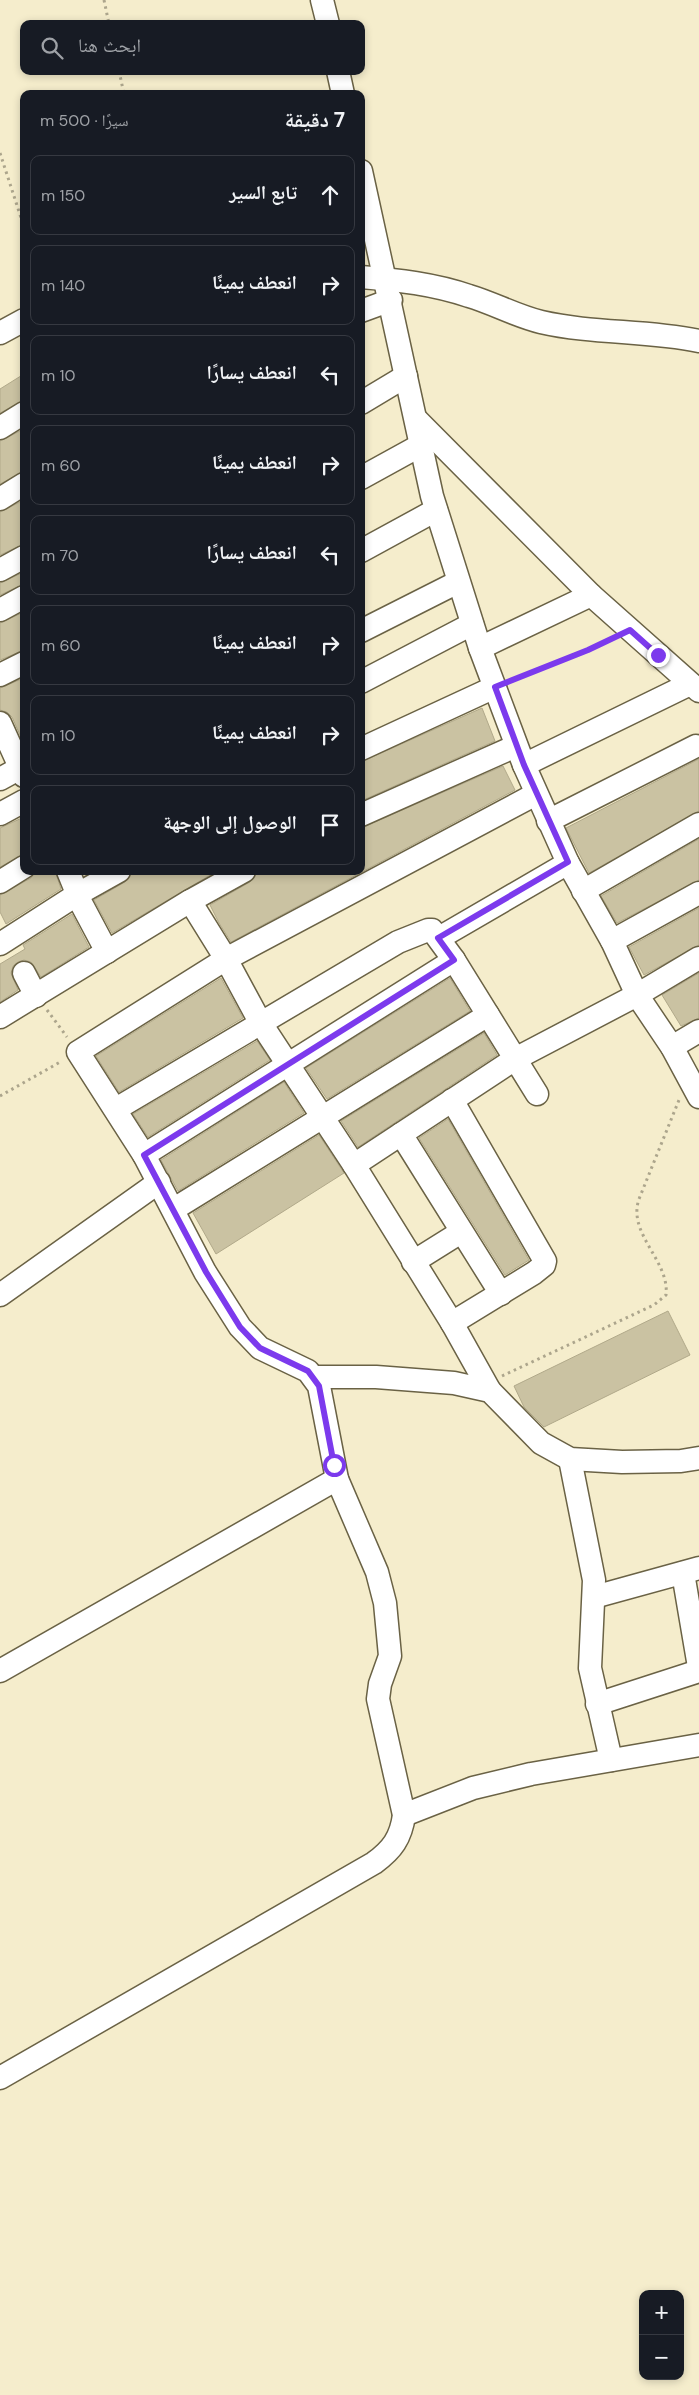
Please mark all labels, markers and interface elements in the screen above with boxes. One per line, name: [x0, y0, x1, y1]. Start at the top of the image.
search box: [20, 20, 365, 75]
text: ابحث هنا: [78, 33, 141, 58]
icon: search: [38, 34, 66, 62]
text: 7 دقيقة: [285, 106, 345, 134]
text: سيرًا · 500 m: [40, 110, 128, 131]
text: تابع السير: [229, 180, 297, 205]
icon: ahead: [316, 181, 344, 209]
text: 150 m: [41, 185, 85, 206]
text: انعطف يمينًا: [212, 270, 297, 295]
icon: right: [316, 271, 344, 299]
text: 140 m: [41, 275, 85, 296]
text: انعطف يسارًا: [206, 360, 297, 385]
icon: left: [316, 361, 344, 389]
text: 10 m: [41, 365, 75, 386]
text: انعطف يمينًا: [212, 450, 297, 475]
icon: right: [316, 451, 344, 479]
text: 60 m: [41, 455, 81, 476]
text: انعطف يسارًا: [206, 540, 297, 565]
icon: left: [316, 541, 344, 569]
text: 70 m: [41, 545, 79, 566]
text: انعطف يمينًا: [212, 630, 297, 655]
icon: right: [316, 631, 344, 659]
text: 60 m: [41, 635, 81, 656]
route end: [647, 644, 670, 667]
text: انعطف يمينًا: [212, 720, 297, 745]
icon: right: [316, 721, 344, 749]
text: 10 m: [41, 725, 75, 746]
text: الوصول إلى الوجهة: [163, 810, 297, 835]
icon: arrive: [316, 811, 344, 839]
route start: [323, 1454, 346, 1477]
map controls: [639, 2290, 684, 2380]
button: +: [639, 2290, 684, 2335]
button: −: [639, 2335, 684, 2380]

